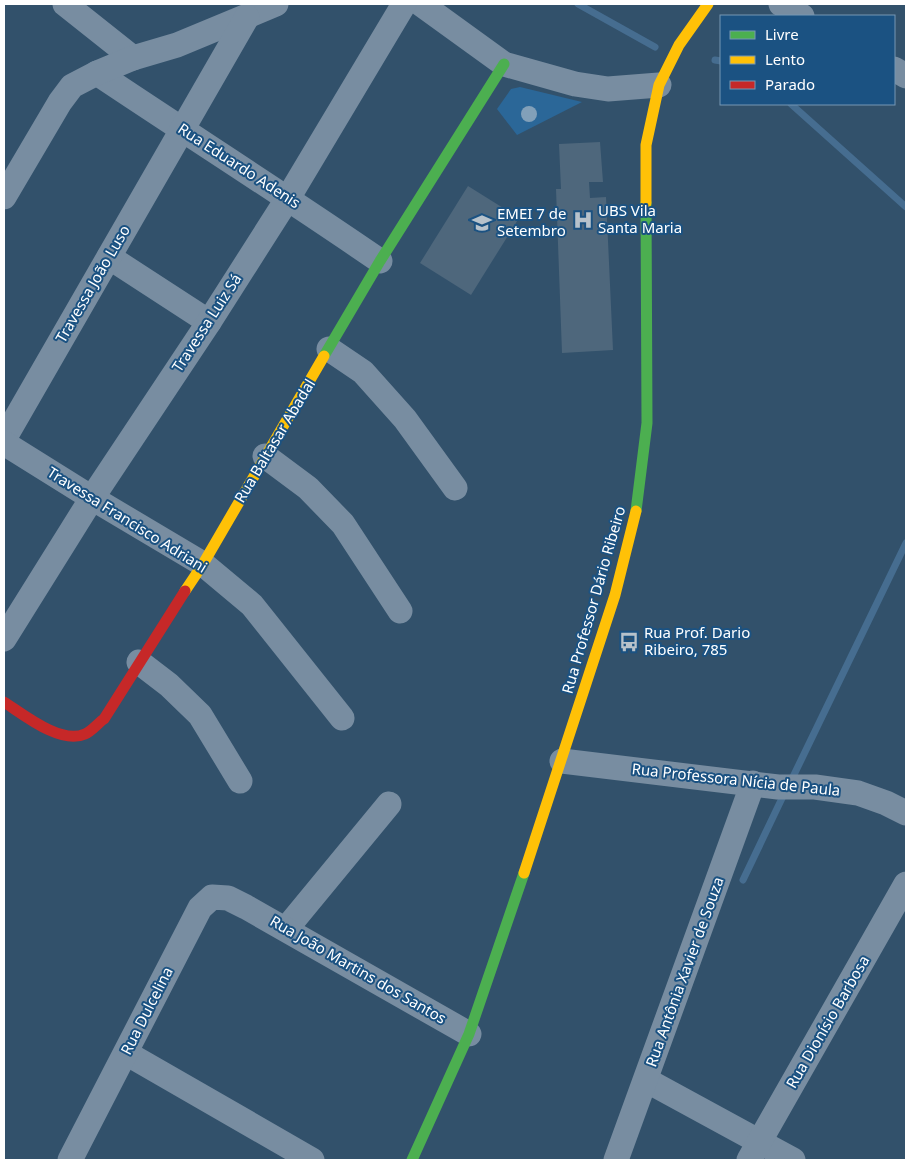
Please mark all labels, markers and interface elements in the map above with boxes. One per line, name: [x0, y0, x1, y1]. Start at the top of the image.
legend: [720, 15, 895, 105]
text: Livre: [765, 24, 799, 44]
text: Lento: [765, 49, 805, 69]
text: Parado: [765, 74, 815, 94]
street label: Rua Eduardo Adenis: [175, 118, 304, 212]
place label: UBS Vila Santa Maria: [598, 200, 682, 237]
place label: EMEI 7 de Setembro: [497, 203, 566, 240]
hospital icon: UBS Vila Santa Maria: [572, 209, 594, 231]
school or university icon: EMEI 7 de Setembro: [471, 212, 493, 234]
street label: Travessa João Luso: [50, 221, 134, 346]
street label: Travessa Luiz Sá: [167, 270, 245, 375]
street label: Rua Baltasar Abadal: [229, 375, 319, 506]
street label: Travessa Francisco Adriani: [44, 462, 211, 577]
street label: Rua Professor Dário Ribeiro: [557, 504, 629, 696]
place label: Rua Prof. Dario Ribeiro, 785: [644, 622, 750, 659]
bus stop icon: Rua Prof. Dario Ribeiro, 785: [618, 631, 640, 653]
street label: Rua Professora Nícia de Paula: [631, 758, 841, 800]
street label: Rua Antônia Xavier de Souza: [640, 874, 728, 1069]
street label: Rua João Martins dos Santos: [267, 910, 450, 1028]
street label: Rua Dionísio Barbosa: [781, 951, 873, 1092]
street label: Rua Dulcelina: [115, 963, 177, 1058]

